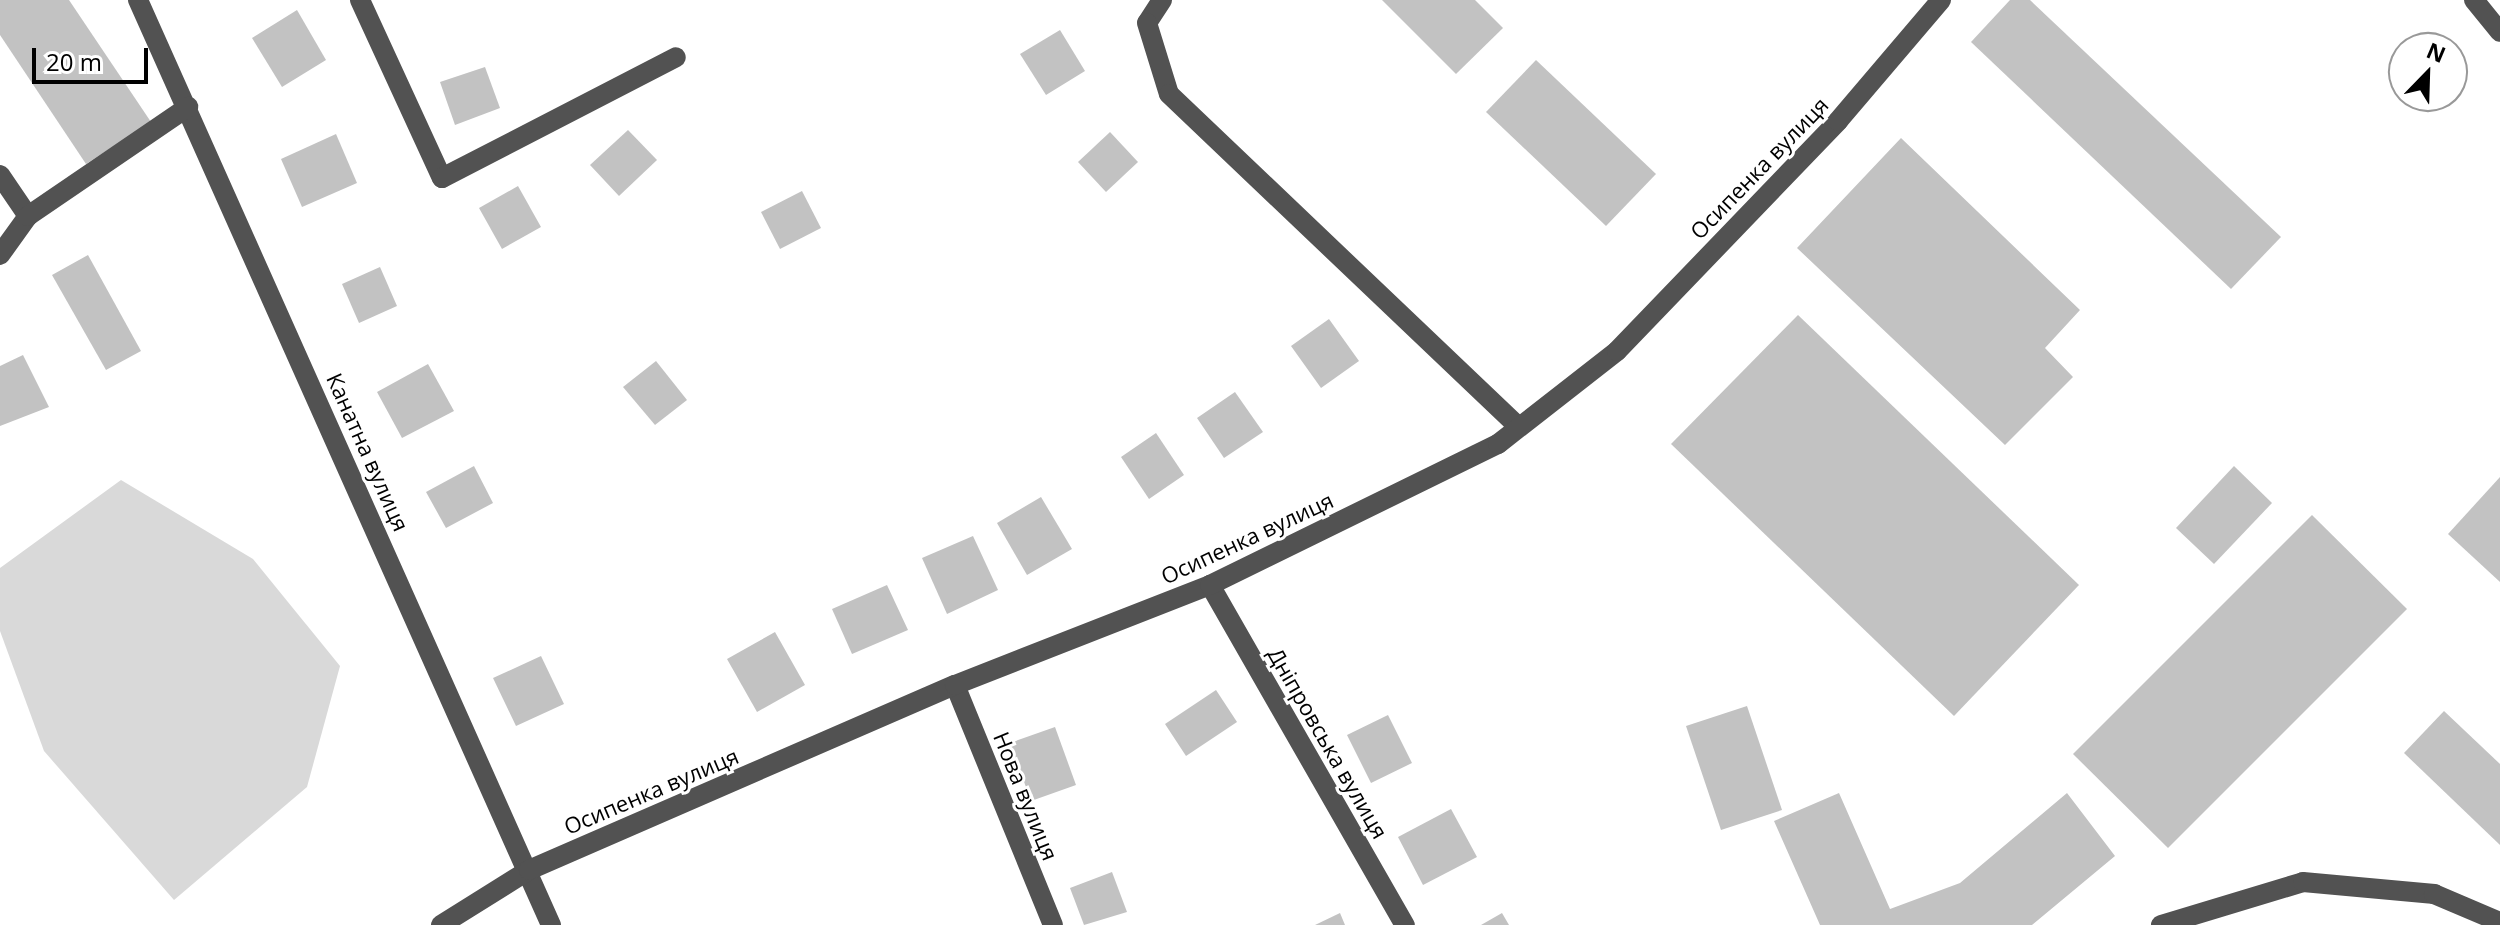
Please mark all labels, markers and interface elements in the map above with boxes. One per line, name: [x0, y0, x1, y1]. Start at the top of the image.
scale bar: [36, 32, 152, 82]
north arrow: [2388, 32, 2468, 112]
text: N: [2422, 34, 2451, 69]
text: 20 m: [46, 45, 102, 78]
street label: Осипенка вулиця: [1685, 92, 1833, 244]
street label: Канатна вулиця: [321, 369, 415, 535]
street label: Осипенка вулиця: [1157, 487, 1337, 589]
street label: Дніпровська вулиця: [1262, 643, 1394, 843]
street label: Нова вулиця: [988, 728, 1064, 864]
street label: Осипенка вулиця: [560, 742, 742, 840]

